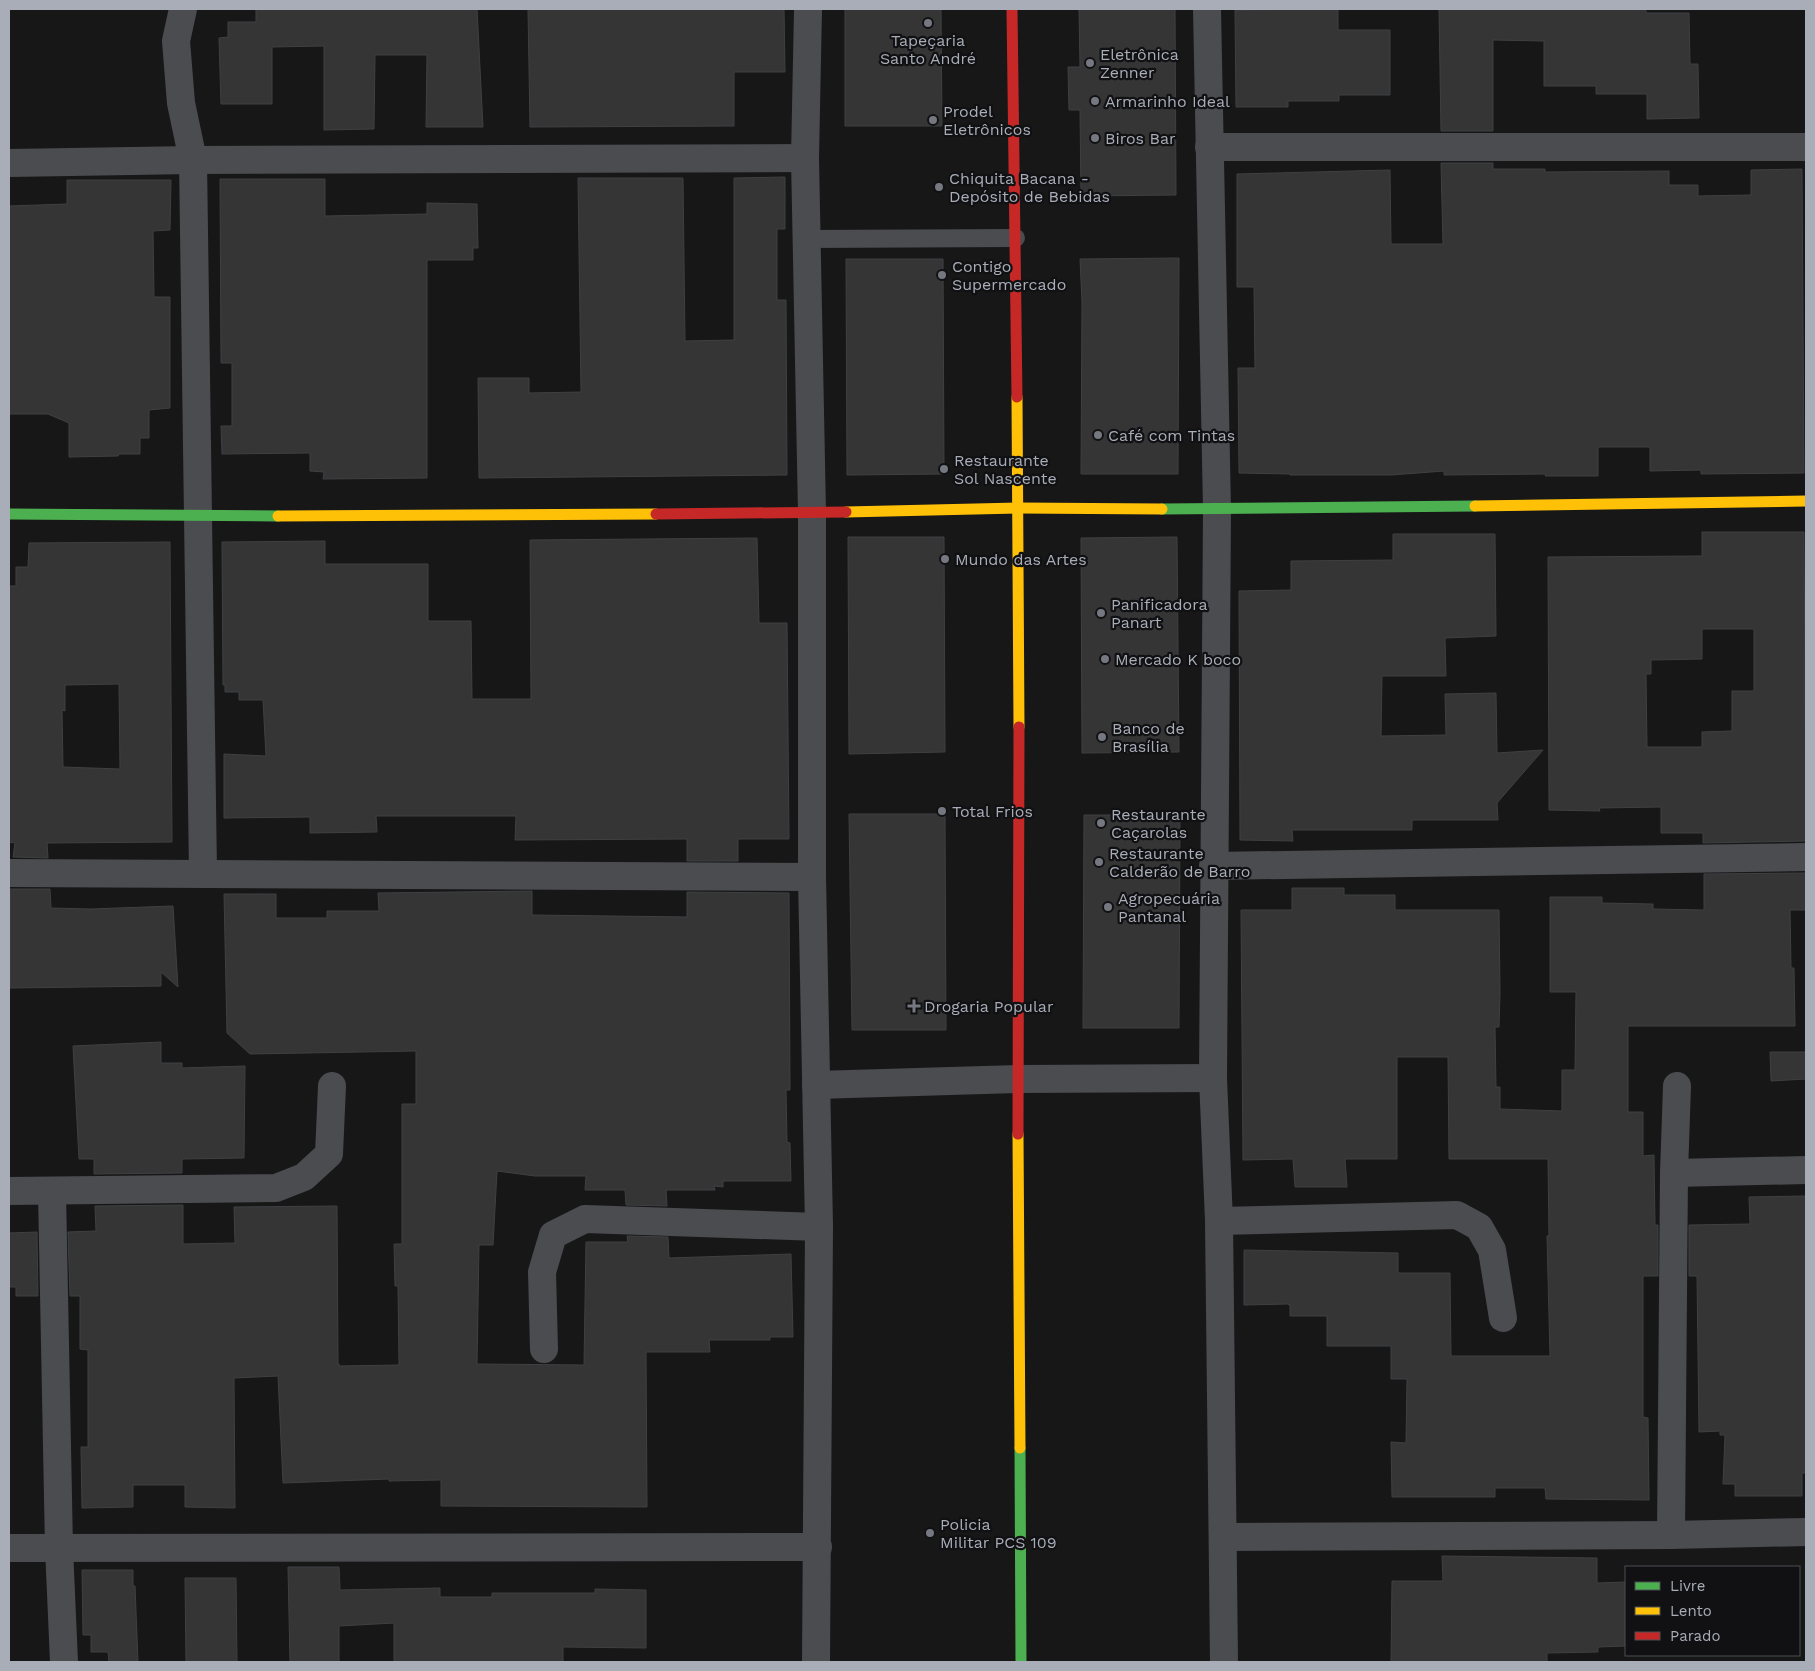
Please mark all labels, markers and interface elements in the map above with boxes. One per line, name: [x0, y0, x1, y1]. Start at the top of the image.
marker: Tapeçaria Santo André: [922, 17, 934, 29]
place label: Tapeçaria Santo André: [880, 31, 976, 68]
place label: Eletrônica Zenner: [1100, 45, 1179, 82]
marker: Eletrônica Zenner: [1084, 57, 1096, 69]
place label: Armarinho Ideal: [1105, 92, 1230, 111]
marker: Armarinho Ideal: [1089, 95, 1101, 107]
place label: Prodel Eletrônicos: [943, 102, 1031, 139]
marker: Prodel Eletrônicos: [927, 114, 939, 126]
place label: Biros Bar: [1105, 129, 1176, 148]
marker: Biros Bar: [1089, 132, 1101, 144]
place label: Chiquita Bacana - Depósito de Bebidas: [949, 169, 1110, 206]
marker: Chiquita Bacana - Depósito de Bebidas: [933, 181, 945, 193]
place label: Contigo Supermercado: [952, 257, 1066, 294]
marker: Contigo Supermercado: [936, 269, 948, 281]
place label: Café com Tintas: [1108, 426, 1235, 445]
marker: Café com Tintas: [1092, 429, 1104, 441]
place label: Restaurante Sol Nascente: [954, 451, 1057, 488]
marker: Restaurante Sol Nascente: [938, 463, 950, 475]
place label: Mundo das Artes: [955, 550, 1087, 569]
marker: Mundo das Artes: [939, 553, 951, 565]
place label: Panificadora Panart: [1111, 595, 1208, 632]
marker: Panificadora Panart: [1095, 607, 1107, 619]
place label: Mercado K boco: [1115, 650, 1241, 669]
marker: Mercado K boco: [1099, 653, 1111, 665]
place label: Banco de Brasília: [1112, 719, 1185, 756]
marker: Banco de Brasília: [1096, 731, 1108, 743]
place label: Total Frios: [952, 802, 1033, 821]
marker: Total Frios: [936, 805, 948, 817]
place label: Restaurante Caçarolas: [1111, 805, 1206, 842]
marker: Restaurante Caçarolas: [1095, 817, 1107, 829]
place label: Restaurante Calderão de Barro: [1109, 844, 1250, 881]
marker: Restaurante Calderão de Barro: [1093, 856, 1105, 868]
place label: Agropecuária Pantanal: [1118, 889, 1220, 926]
marker: Agropecuária Pantanal: [1102, 901, 1114, 913]
place label: Drogaria Popular: [924, 997, 1054, 1016]
marker: Drogaria Popular: [908, 1000, 920, 1012]
place label: Policia Militar PCS 109: [940, 1515, 1057, 1552]
marker: Policia Militar PCS 109: [924, 1527, 936, 1539]
legend: [1625, 1566, 1800, 1656]
text: Livre: [1670, 1577, 1705, 1595]
text: Lento: [1670, 1602, 1712, 1620]
text: Parado: [1670, 1627, 1720, 1645]

